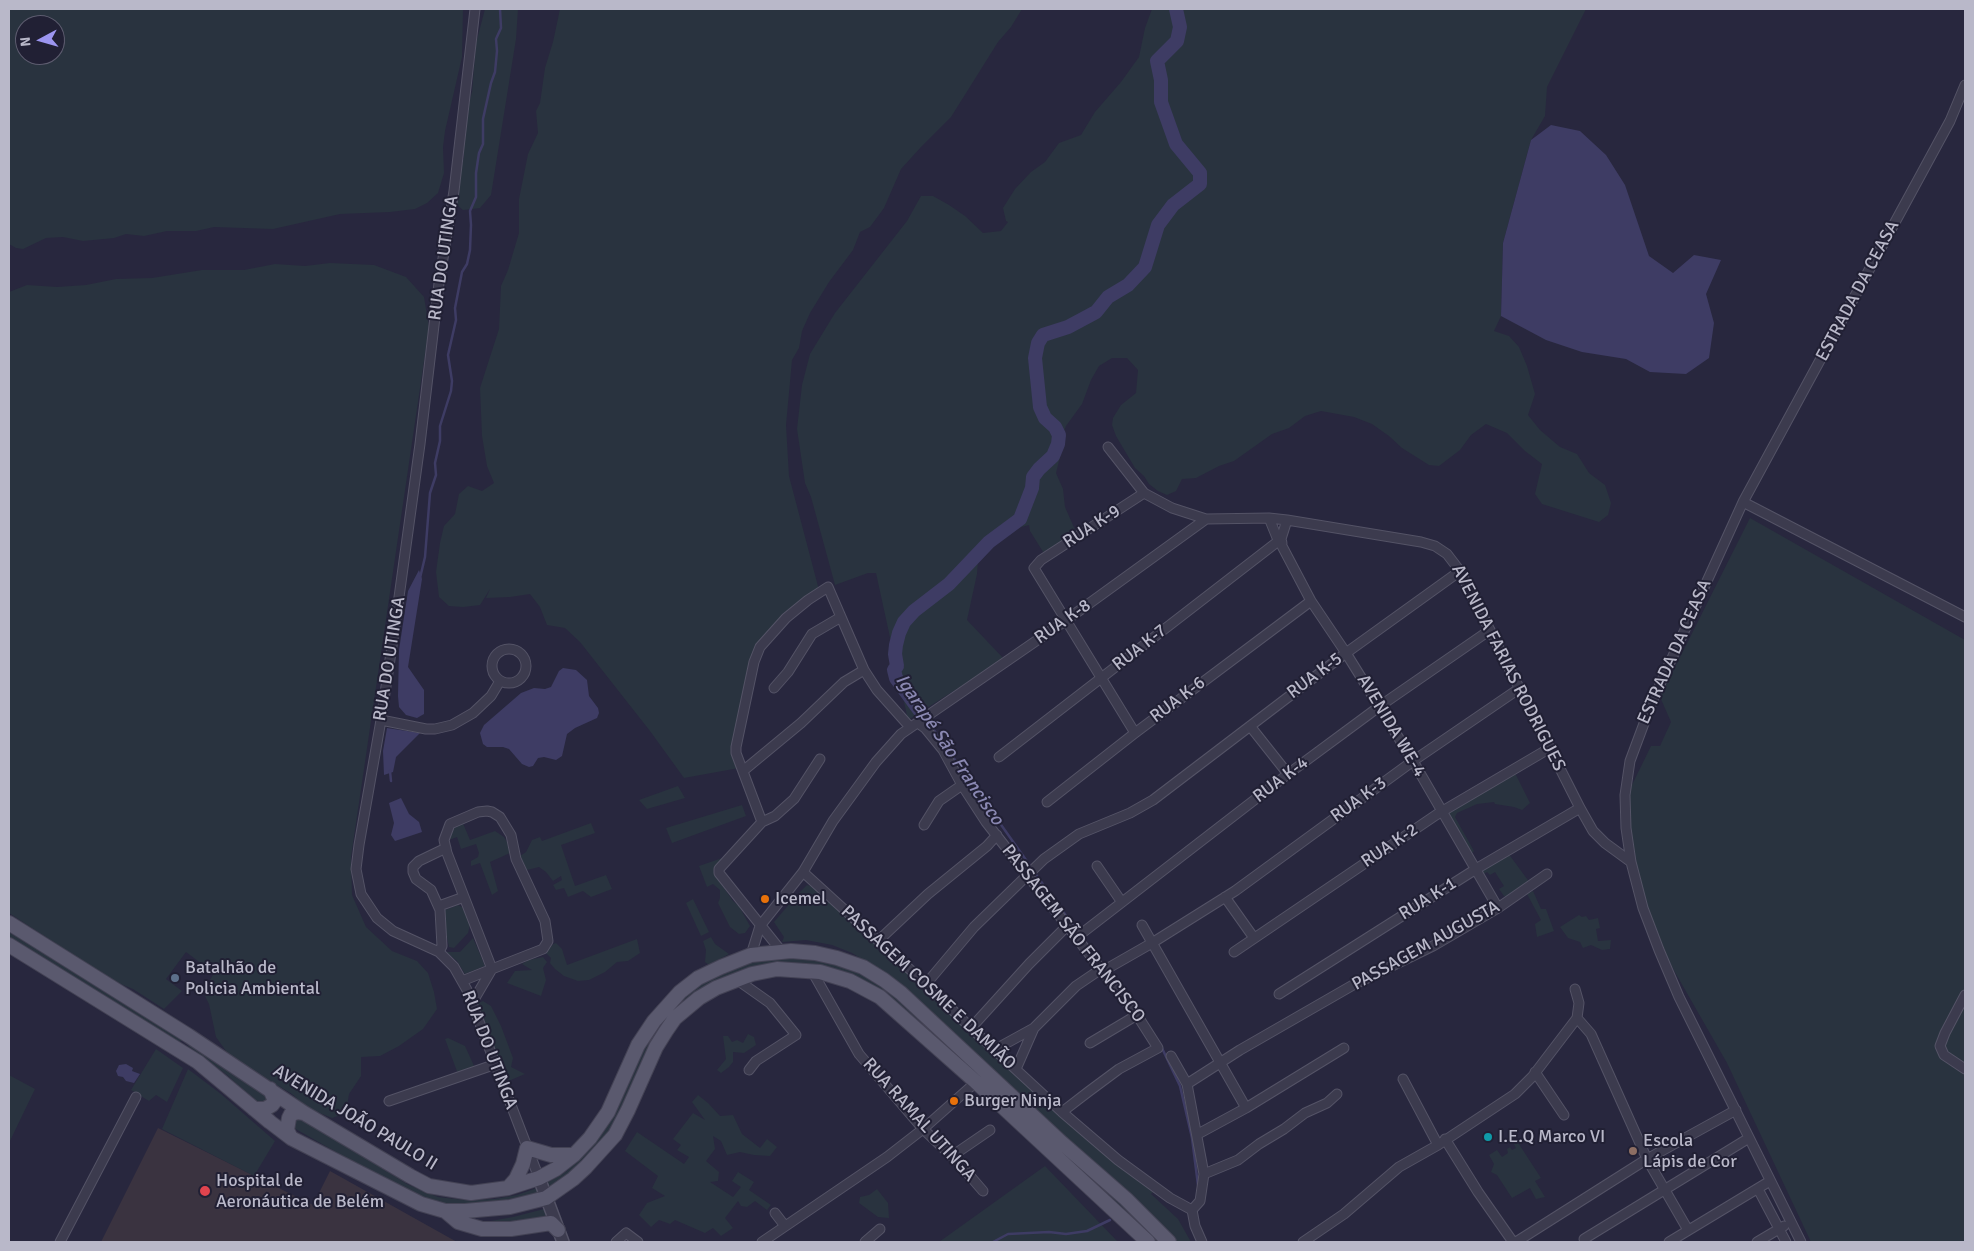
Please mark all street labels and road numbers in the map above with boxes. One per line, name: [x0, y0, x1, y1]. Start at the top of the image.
street label: RUA DO UTINGA: [425, 194, 463, 322]
street label: ESTRADA DA CEASA: [1812, 217, 1904, 365]
street label: RUA K-9: [1059, 501, 1125, 553]
street label: AVENIDA FARIAS RODRIGUES: [1446, 561, 1570, 775]
street label: ESTRADA DA CEASA: [1633, 576, 1717, 728]
street label: RUA DO UTINGA: [370, 595, 410, 723]
street label: RUA K-8: [1031, 595, 1095, 649]
street label: RUA K-7: [1109, 620, 1171, 676]
street label: RUA K-5: [1283, 648, 1347, 704]
street label: AVENIDA WE-4: [1352, 671, 1430, 781]
street label: RUA K-6: [1146, 672, 1210, 728]
street label: RUA K-4: [1249, 752, 1313, 808]
street label: RUA K-3: [1327, 773, 1391, 827]
street label: RUA K-2: [1358, 819, 1422, 873]
street label: PASSAGEM SÃO FRANCISCO: [997, 841, 1149, 1027]
street label: RUA K-1: [1395, 873, 1461, 925]
street label: PASSAGEM AUGUSTA: [1348, 896, 1504, 996]
street label: PASSAGEM COSME E DAMIÃO: [836, 901, 1020, 1075]
street label: RUA DO UTINGA: [456, 987, 522, 1113]
street label: RUA RAMAL UTINGA: [858, 1054, 980, 1186]
street label: AVENIDA JOÃO PAULO II: [269, 1060, 441, 1176]

